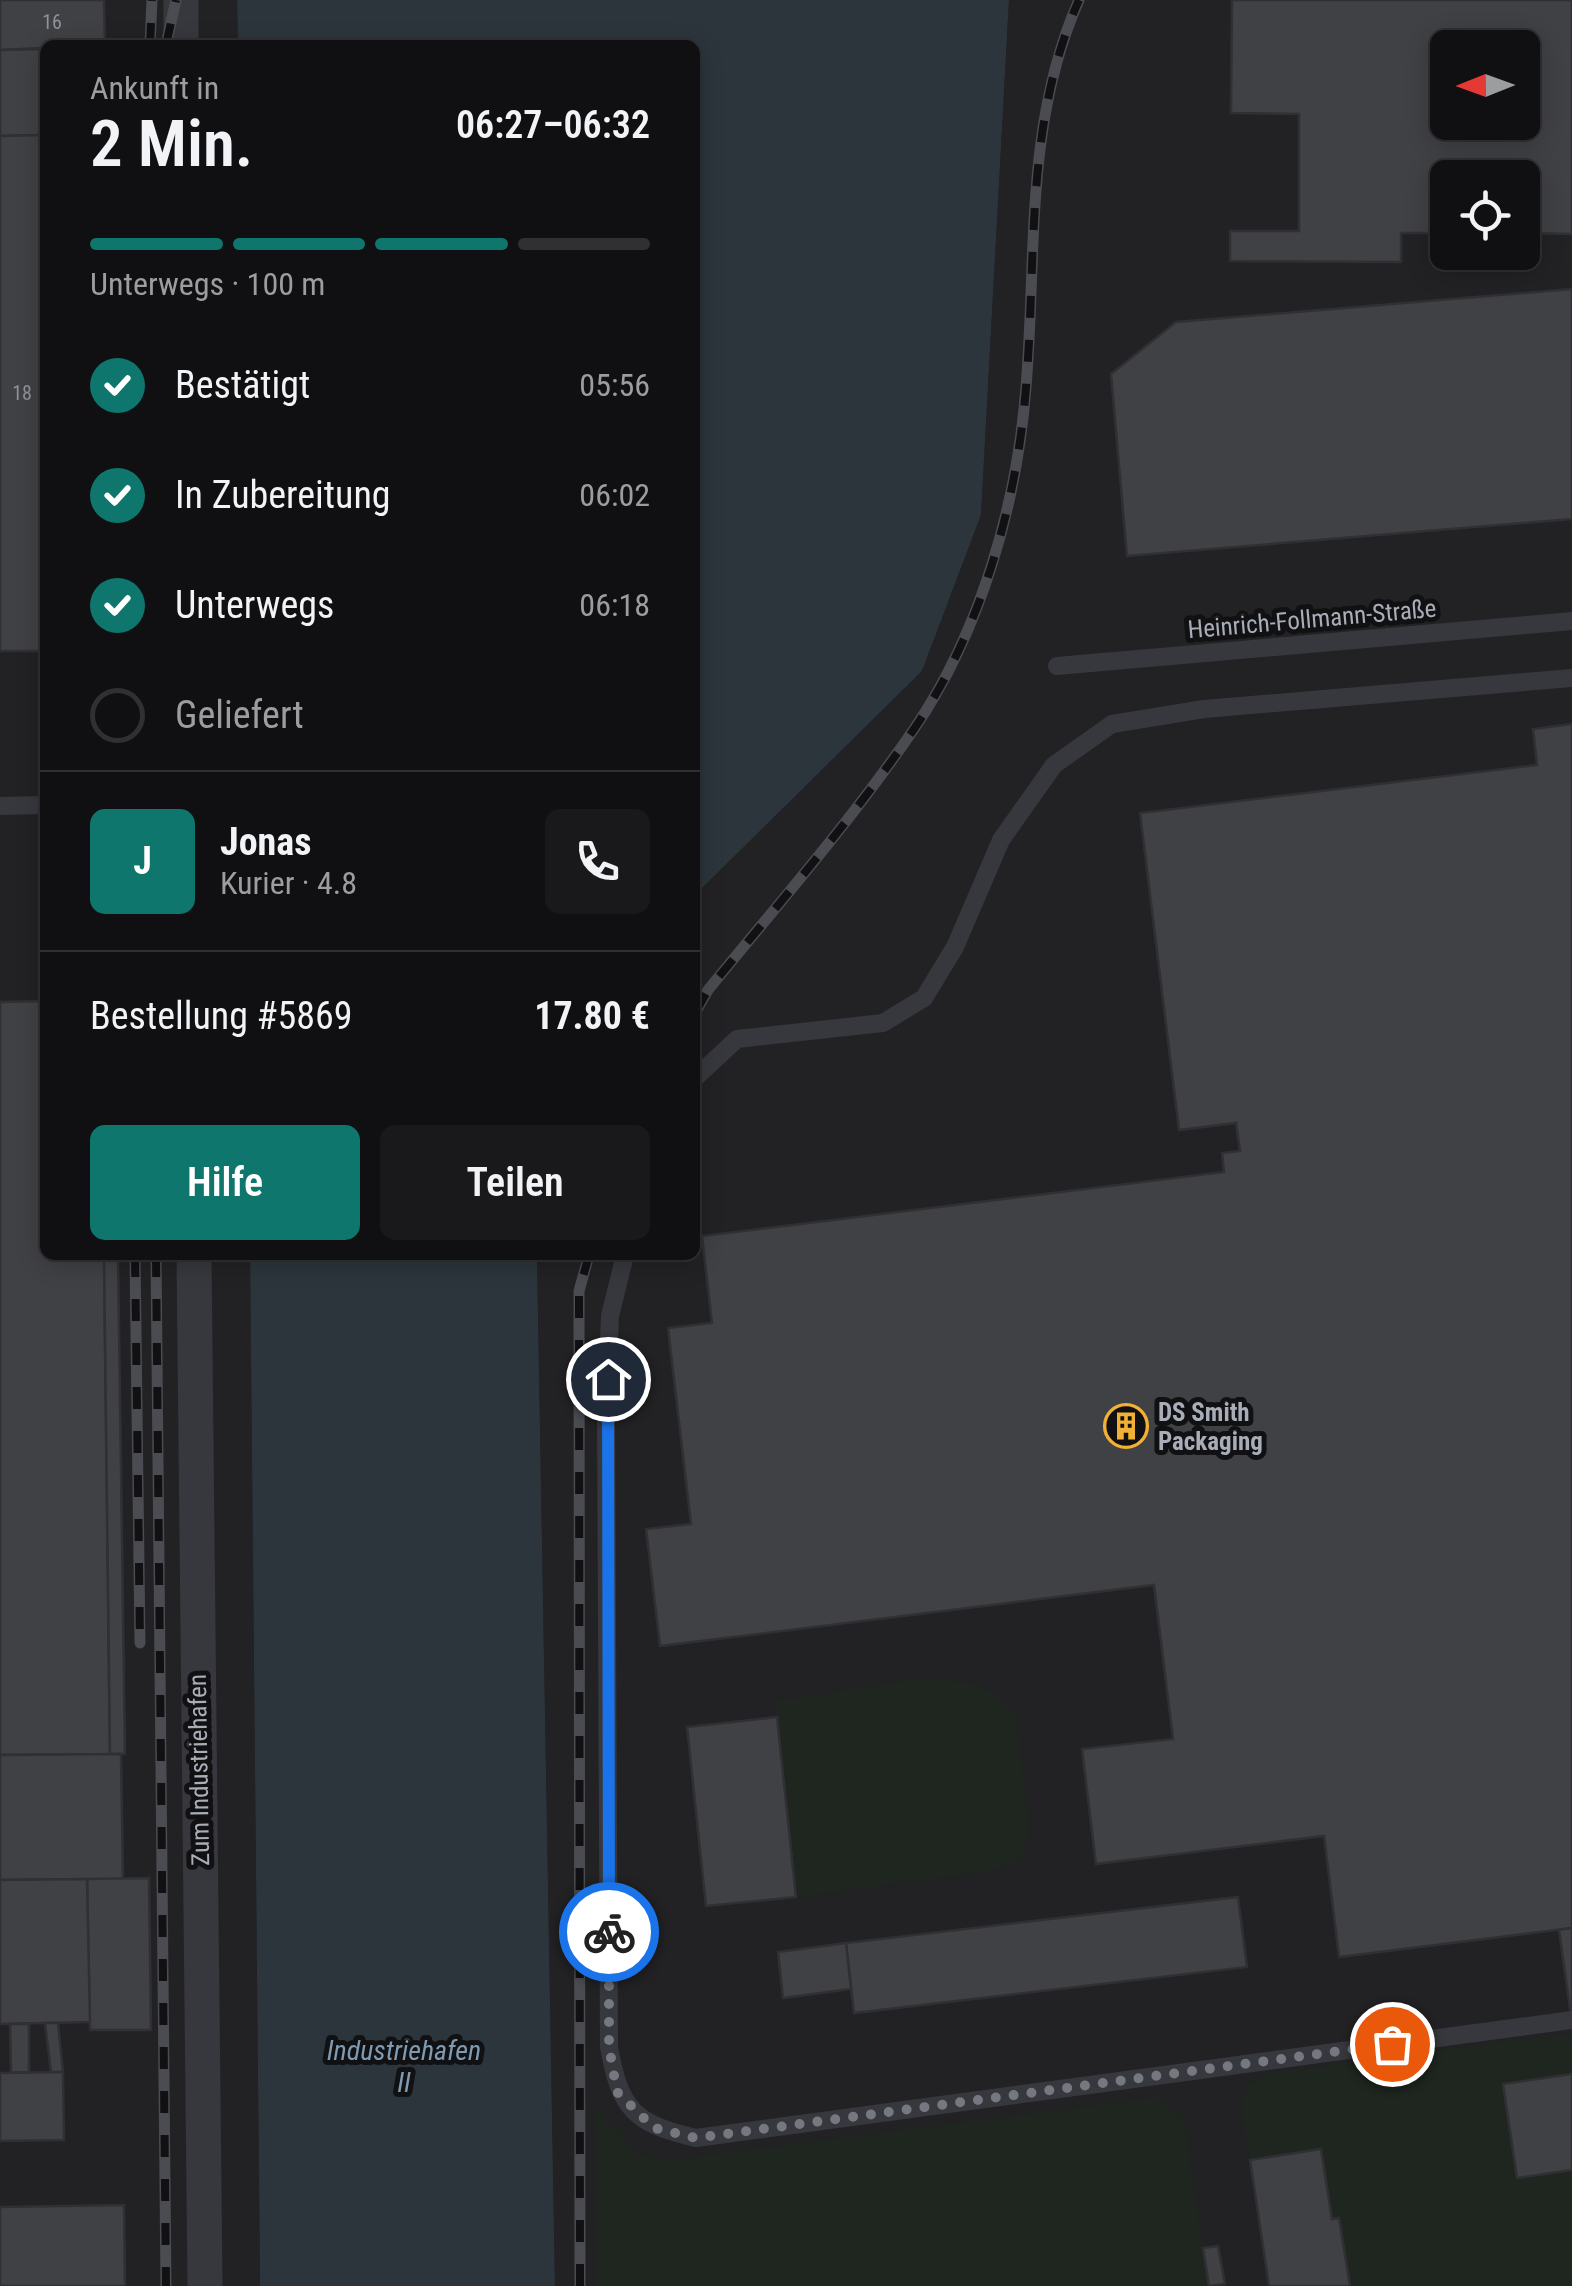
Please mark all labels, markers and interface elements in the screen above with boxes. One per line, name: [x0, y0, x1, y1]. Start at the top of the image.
house number: 16: [42, 10, 62, 34]
north arrow: [1430, 30, 1540, 140]
map controls: [1430, 30, 1540, 270]
text: Ankunft in: [90, 69, 219, 107]
text: 06:27–06:32: [456, 103, 650, 147]
text: 2 Min.: [90, 106, 253, 182]
button: locate: [1430, 160, 1540, 270]
text: Unterwegs · 100 m: [90, 265, 325, 303]
icon: check: [90, 358, 145, 413]
text: Bestätigt: [175, 363, 310, 407]
text: 05:56: [579, 366, 650, 404]
house number: 18: [12, 381, 32, 405]
icon: check: [90, 468, 145, 523]
text: In Zubereitung: [175, 473, 391, 517]
text: 06:02: [579, 476, 650, 514]
icon: check: [90, 578, 145, 633]
text: Unterwegs: [175, 583, 334, 627]
text: 06:18: [579, 586, 650, 624]
street label: Heinrich-Follmann-Straße: [1186, 594, 1438, 644]
text: Geliefert: [175, 693, 304, 737]
button: phone: [545, 809, 650, 914]
text: Jonas: [220, 820, 311, 864]
text: J: [133, 839, 152, 883]
text: Kurier · 4.8: [220, 864, 357, 902]
text: Bestellung #5869: [90, 994, 352, 1038]
text: 17.80 €: [534, 994, 650, 1038]
button: Hilfe: [90, 1125, 360, 1240]
button: Teilen: [380, 1125, 650, 1240]
pin: [566, 1337, 651, 1422]
icon: home: [581, 1352, 636, 1407]
place label: DS Smith Packaging: [1158, 1398, 1263, 1456]
building icon: DS Smith Packaging: [1103, 1403, 1149, 1449]
street label: Zum Industriehafen: [183, 1674, 215, 1866]
courier: [559, 1882, 659, 1982]
icon: bike: [582, 1905, 637, 1960]
pin: [1350, 2002, 1435, 2087]
icon: bag: [1365, 2017, 1420, 2072]
water label: Industriehafen II: [327, 2034, 481, 2099]

